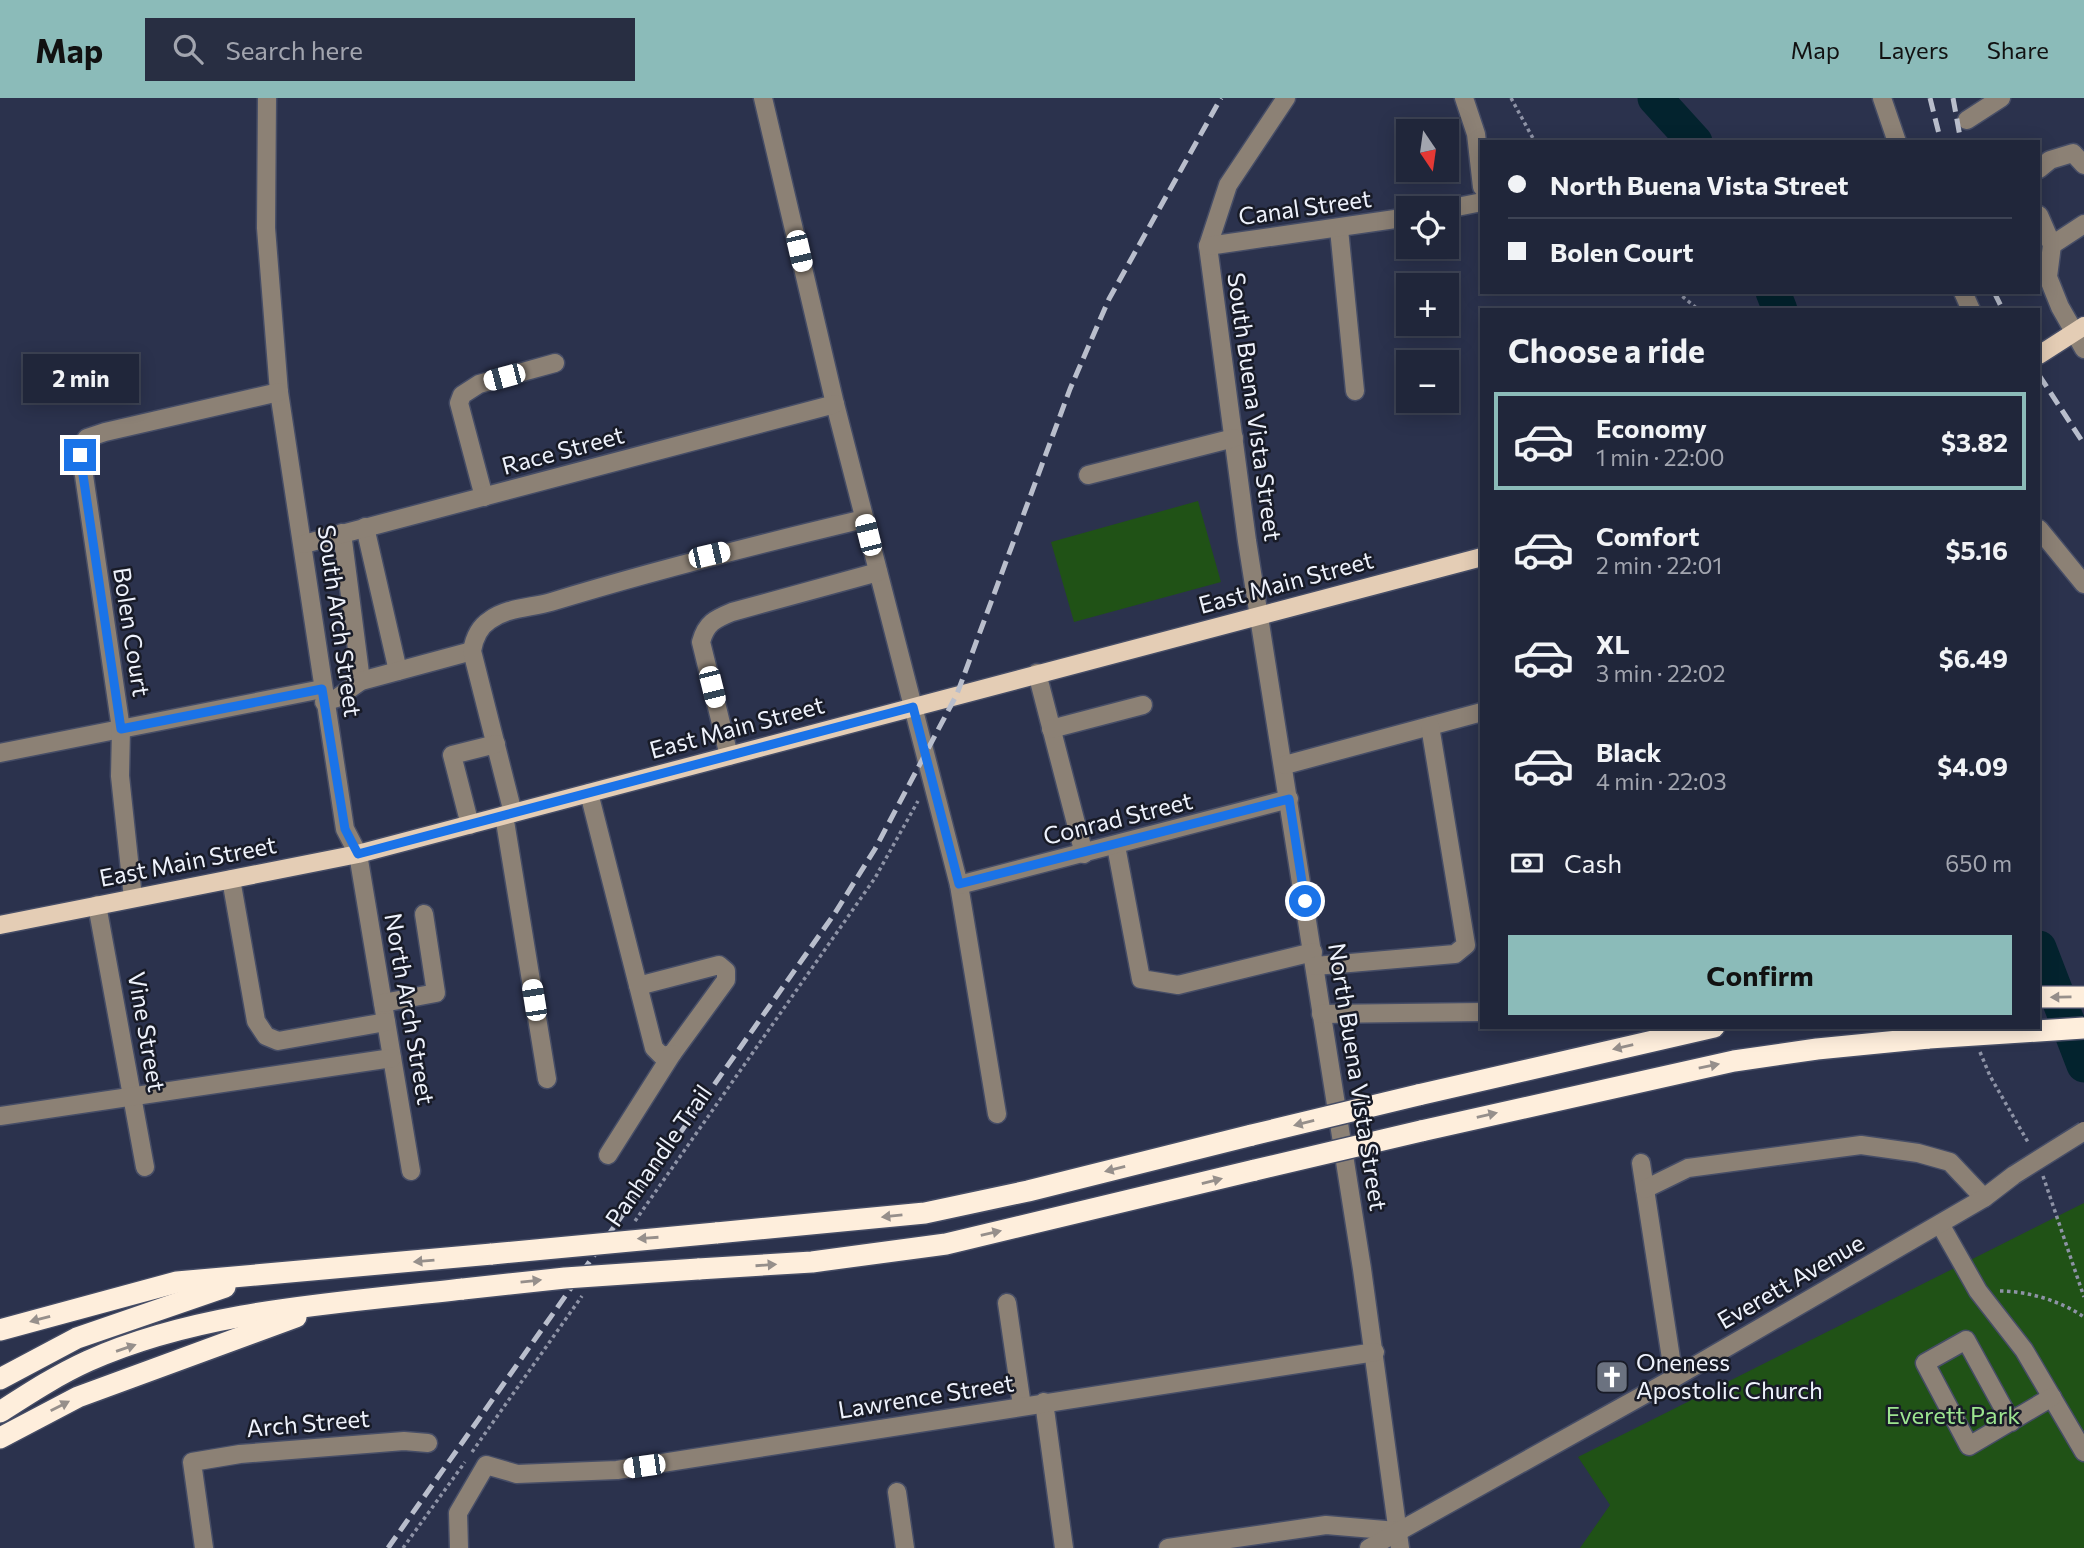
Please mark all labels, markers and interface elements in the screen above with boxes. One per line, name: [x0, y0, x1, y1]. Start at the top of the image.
search box: [145, 18, 635, 81]
text: Map: [35, 29, 103, 70]
icon: search: [169, 30, 207, 68]
text: Search here: [225, 34, 363, 65]
text: Map: [1791, 35, 1840, 64]
text: Layers: [1878, 35, 1949, 64]
text: Share: [1987, 35, 2049, 64]
north arrow: [1396, 119, 1460, 182]
map controls: [1396, 119, 1459, 413]
text: North Buena Vista Street: [1550, 169, 1848, 200]
street label: Canal Street: [1237, 183, 1373, 230]
button: locate: [1396, 196, 1459, 259]
car: [785, 228, 814, 274]
text: Bolen Court: [1550, 236, 1693, 267]
street label: South Buena Vista Street: [1222, 271, 1289, 543]
button: +: [1396, 273, 1459, 336]
text: Choose a ride: [1508, 330, 1705, 370]
button: −: [1396, 350, 1459, 413]
callout: 2 min: [22, 354, 138, 402]
car: [481, 361, 528, 393]
text: 2 min: [52, 364, 110, 392]
icon: car: [1512, 410, 1575, 473]
text: Economy: [1596, 412, 1707, 443]
street label: Race Street: [498, 419, 627, 480]
text: $3.82: [1941, 426, 2008, 457]
route end: [64, 439, 96, 471]
text: 1 min · 22:00: [1596, 443, 1725, 471]
car: [853, 512, 884, 558]
icon: car: [1512, 518, 1575, 581]
text: Comfort: [1596, 520, 1699, 551]
street label: South Arch Street: [313, 523, 368, 719]
text: $5.16: [1945, 534, 2008, 565]
car: [687, 540, 732, 570]
street label: East Main Street: [1195, 544, 1376, 619]
text: 2 min · 22:01: [1596, 551, 1722, 579]
street label: Bolen Court: [108, 565, 157, 699]
icon: car: [1512, 626, 1575, 689]
text: XL: [1596, 628, 1630, 659]
text: $6.49: [1939, 642, 2008, 673]
text: 3 min · 22:02: [1596, 659, 1726, 687]
car: [697, 664, 728, 710]
street label: East Main Street: [646, 689, 827, 764]
icon: car: [1512, 734, 1575, 797]
text: Black: [1596, 736, 1662, 767]
text: $4.09: [1937, 750, 2008, 781]
text: 4 min · 22:03: [1596, 767, 1727, 795]
street label: Conrad Street: [1040, 785, 1195, 850]
street label: East Main Street: [97, 829, 279, 892]
icon: cash: [1508, 844, 1546, 882]
text: Cash: [1564, 847, 1622, 878]
text: 650 m: [1945, 849, 2012, 877]
route start: [1289, 885, 1321, 917]
street label: North Arch Street: [379, 911, 442, 1107]
button: Confirm: [1508, 935, 2012, 1015]
street label: North Buena Vista Street: [1323, 941, 1394, 1213]
street label: Vine Street: [123, 969, 172, 1094]
car: [521, 978, 548, 1022]
one-way arrow: [2050, 991, 2072, 1003]
one-way arrow: [1612, 1042, 1634, 1053]
one-way arrow: [1698, 1061, 1720, 1072]
street label: Panhandle Trail: [598, 1079, 717, 1232]
one-way arrow: [1476, 1109, 1498, 1120]
one-way arrow: [1293, 1118, 1315, 1129]
one-way arrow: [1104, 1164, 1126, 1175]
one-way arrow: [1202, 1175, 1224, 1186]
one-way arrow: [881, 1211, 903, 1222]
street label: Everett Avenue: [1712, 1227, 1869, 1334]
one-way arrow: [980, 1228, 1002, 1239]
one-way arrow: [636, 1233, 658, 1244]
one-way arrow: [413, 1255, 435, 1266]
one-way arrow: [755, 1259, 777, 1270]
one-way arrow: [520, 1276, 542, 1287]
one-way arrow: [29, 1314, 51, 1325]
one-way arrow: [115, 1342, 136, 1353]
place label: Oneness Apostolic Church: [1636, 1347, 1823, 1404]
church icon: Oneness Apostolic Church: [1593, 1358, 1631, 1396]
street label: Lawrence Street: [836, 1367, 1016, 1424]
one-way arrow: [50, 1400, 70, 1412]
park label: Everett Park: [1886, 1400, 2020, 1429]
street label: Arch Street: [245, 1403, 371, 1442]
car: [622, 1453, 667, 1479]

